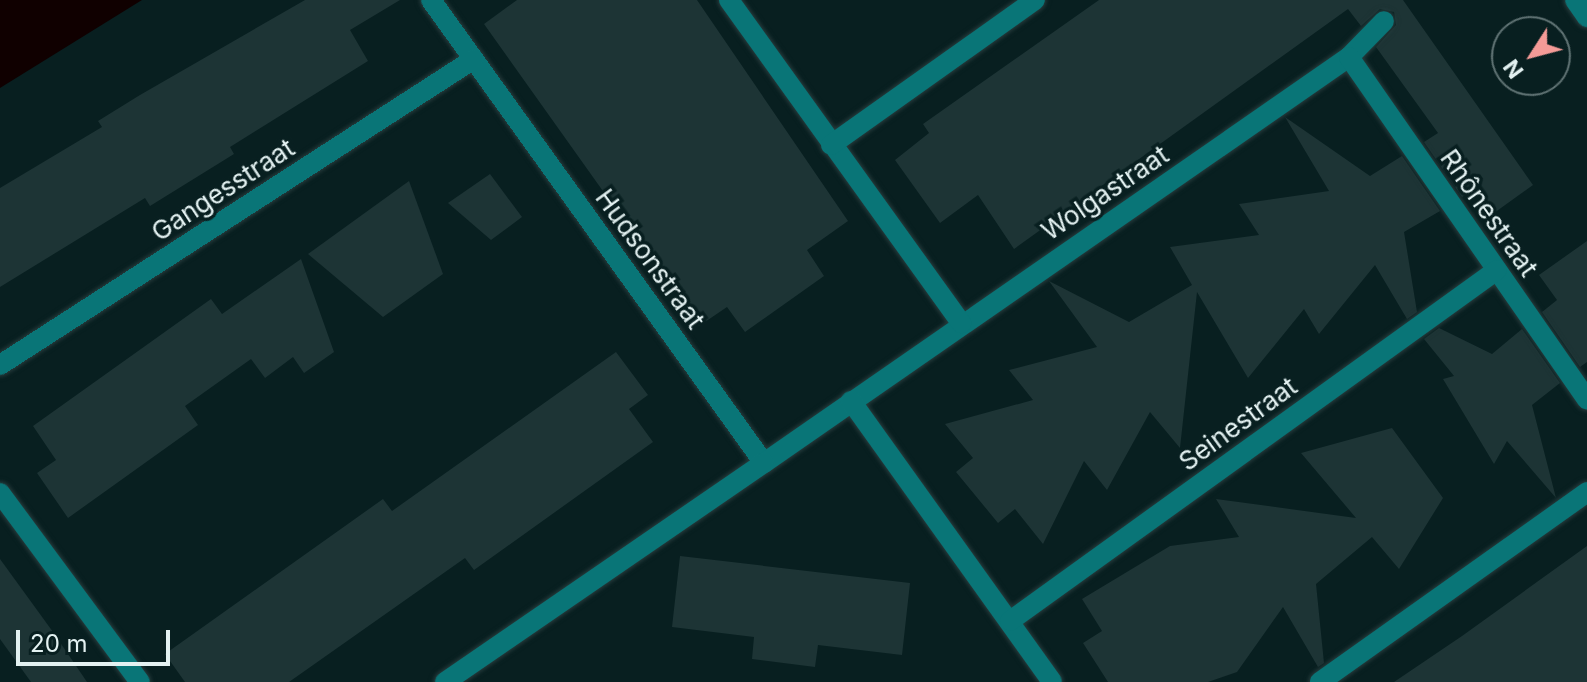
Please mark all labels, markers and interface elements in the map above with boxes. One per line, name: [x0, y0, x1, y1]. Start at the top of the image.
north arrow: [1491, 16, 1571, 96]
text: N: [1498, 55, 1529, 83]
street label: Gangesstraat: [146, 132, 300, 248]
street label: Wolgastraat: [1036, 139, 1174, 247]
street label: Rhônestraat: [1434, 143, 1544, 283]
street label: Hudsonstraat: [589, 183, 711, 335]
street label: Seinestraat: [1173, 371, 1303, 477]
scale bar: [20, 614, 174, 664]
text: 20 m: [30, 629, 88, 658]

